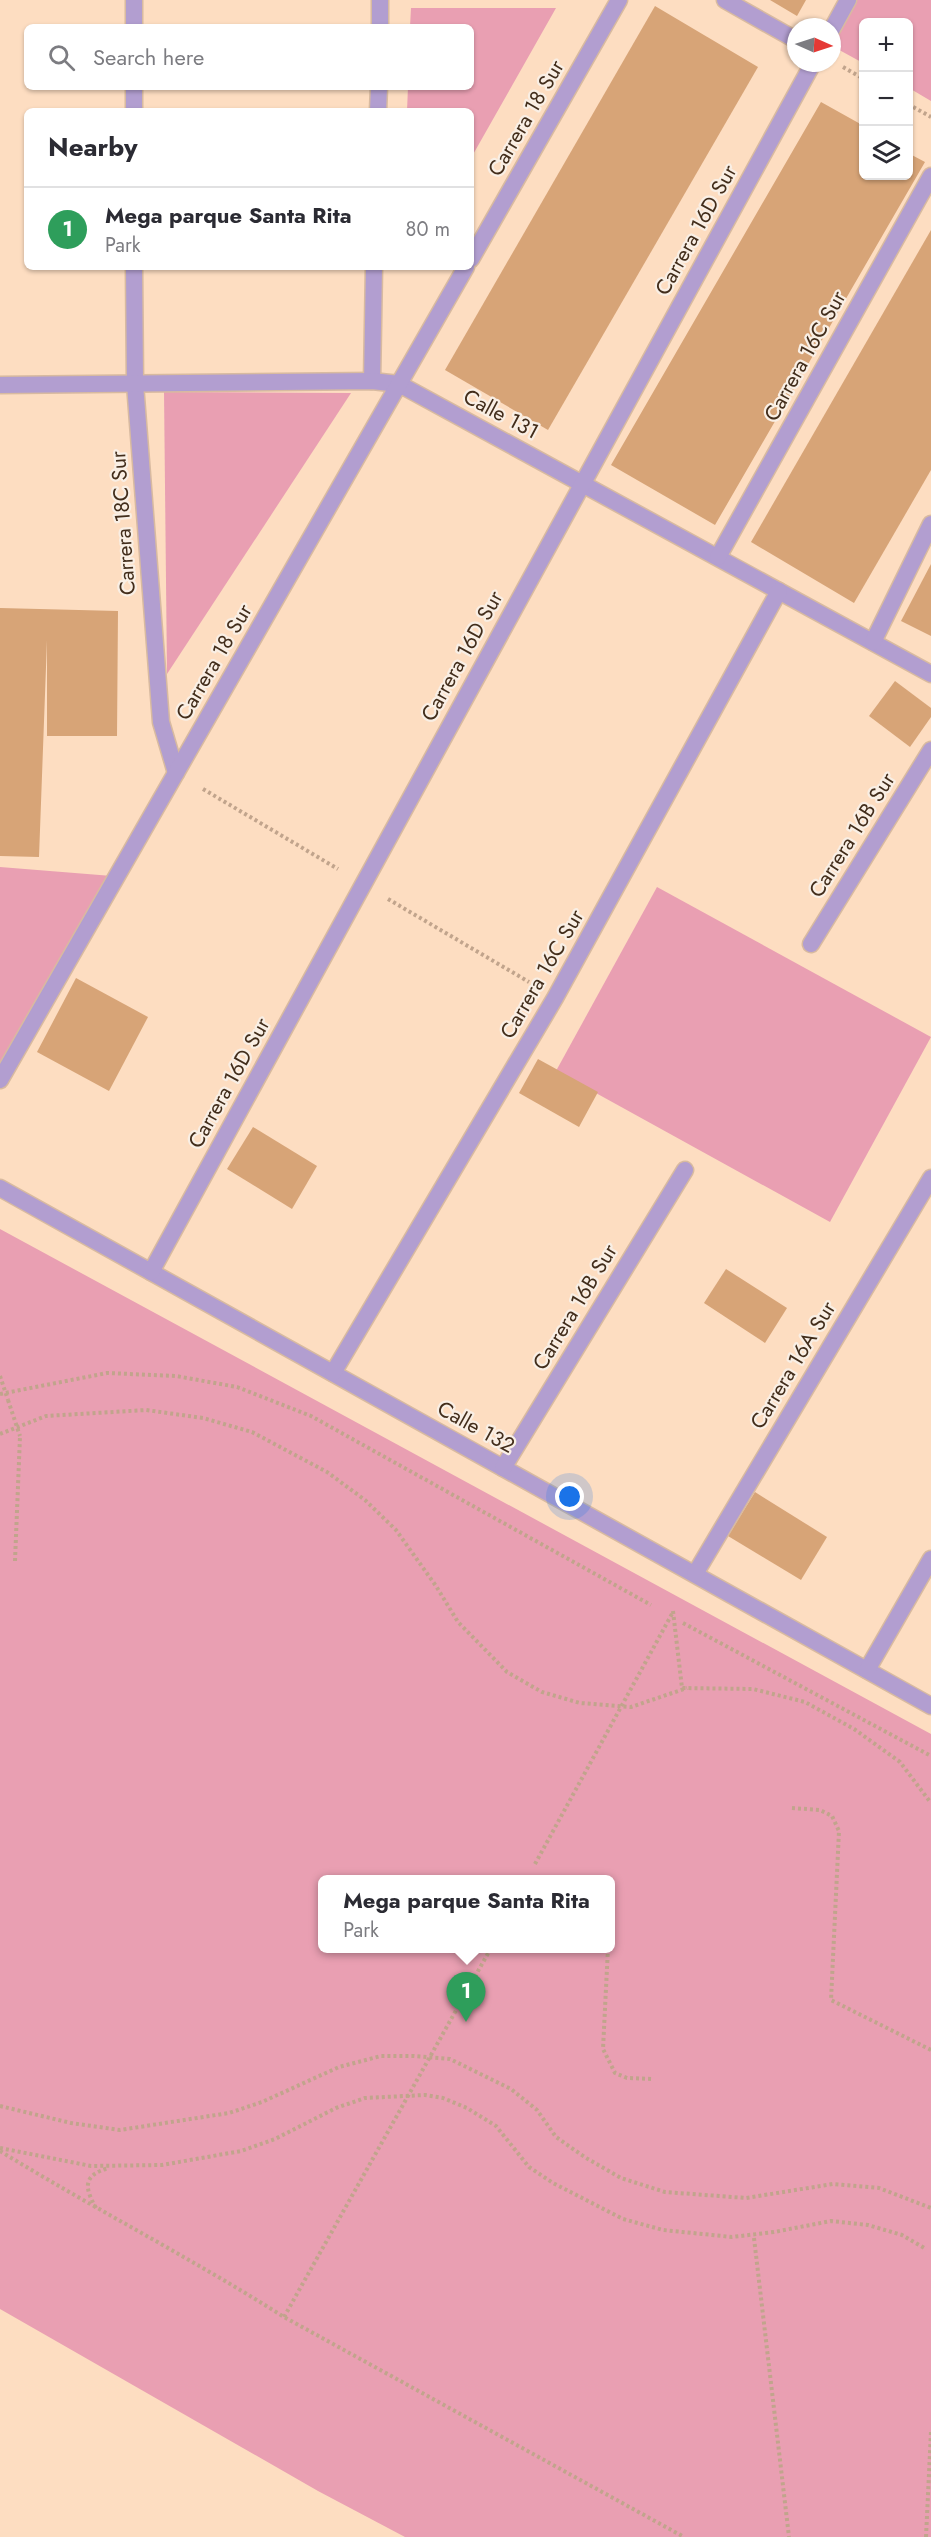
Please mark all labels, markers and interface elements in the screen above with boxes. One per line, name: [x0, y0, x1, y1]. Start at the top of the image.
north arrow: [787, 18, 841, 72]
map controls: [859, 18, 913, 180]
button: +: [859, 18, 913, 72]
search box: [24, 24, 474, 90]
icon: search: [45, 41, 78, 74]
text: Search here: [93, 41, 204, 73]
street label: Carrera 18 Sur: [481, 54, 572, 182]
button: −: [859, 72, 913, 126]
button: layers: [859, 126, 913, 180]
text: Nearby: [48, 128, 137, 166]
street label: Carrera 16D Sur: [648, 159, 745, 301]
text: Mega parque Santa Rita: [105, 199, 352, 231]
text: 1: [62, 215, 73, 244]
text: 80 m: [405, 215, 450, 244]
text: Park: [105, 231, 141, 260]
street label: Carrera 16C Sur: [757, 285, 854, 427]
street label: Calle 131: [458, 382, 544, 446]
street label: Carrera 18C Sur: [103, 449, 143, 596]
street label: Carrera 16D Sur: [414, 585, 511, 727]
street label: Carrera 18 Sur: [169, 598, 260, 726]
street label: Carrera 16B Sur: [802, 766, 903, 903]
street label: Carrera 16C Sur: [493, 903, 592, 1044]
street label: Carrera 16D Sur: [181, 1012, 278, 1154]
street label: Carrera 16B Sur: [525, 1238, 625, 1376]
street label: Carrera 16A Sur: [743, 1295, 843, 1435]
street label: Calle 132: [432, 1393, 520, 1461]
your location: [555, 1482, 584, 1511]
popup: [318, 1875, 615, 1953]
text: Mega parque Santa Rita: [343, 1884, 590, 1916]
text: Park: [343, 1916, 379, 1945]
pin: 1: [446, 1972, 486, 2022]

